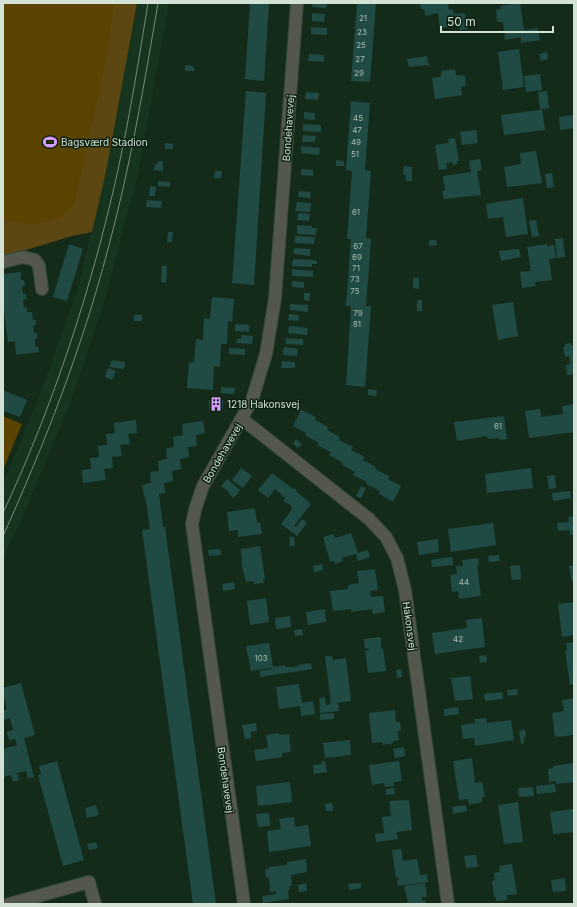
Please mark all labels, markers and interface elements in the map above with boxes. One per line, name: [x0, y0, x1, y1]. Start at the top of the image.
scale bar: [441, 8, 553, 34]
house number: 21: [359, 13, 367, 23]
text: 50 m: [447, 14, 476, 29]
house number: 23: [357, 27, 367, 37]
house number: 25: [356, 40, 366, 50]
house number: 27: [355, 54, 365, 64]
house number: 29: [354, 68, 364, 78]
street label: Bondehavevej: [280, 94, 296, 162]
house number: 45: [353, 113, 363, 123]
house number: 47: [352, 125, 362, 135]
sports icon: Bagsværd Stadion: [42, 134, 58, 150]
place label: Bagsværd Stadion: [61, 136, 148, 148]
house number: 49: [351, 137, 361, 147]
house number: 51: [351, 149, 359, 159]
house number: 61: [352, 207, 360, 217]
house number: 67: [353, 241, 363, 251]
house number: 69: [352, 252, 362, 262]
house number: 71: [352, 263, 360, 273]
house number: 73: [350, 274, 360, 284]
house number: 75: [350, 286, 360, 296]
house number: 79: [353, 308, 363, 318]
house number: 81: [353, 319, 361, 329]
building icon: 1218 Hakonsvej: [208, 396, 224, 412]
place label: 1218 Hakonsvej: [227, 398, 299, 410]
street label: Bondehavevej: [200, 421, 244, 485]
house number: 61: [494, 421, 502, 431]
house number: 44: [459, 577, 469, 587]
street label: Hakonsvej: [401, 601, 419, 651]
house number: 42: [453, 634, 463, 644]
house number: 103: [254, 653, 268, 663]
street label: Bondehavevej: [215, 746, 237, 814]

